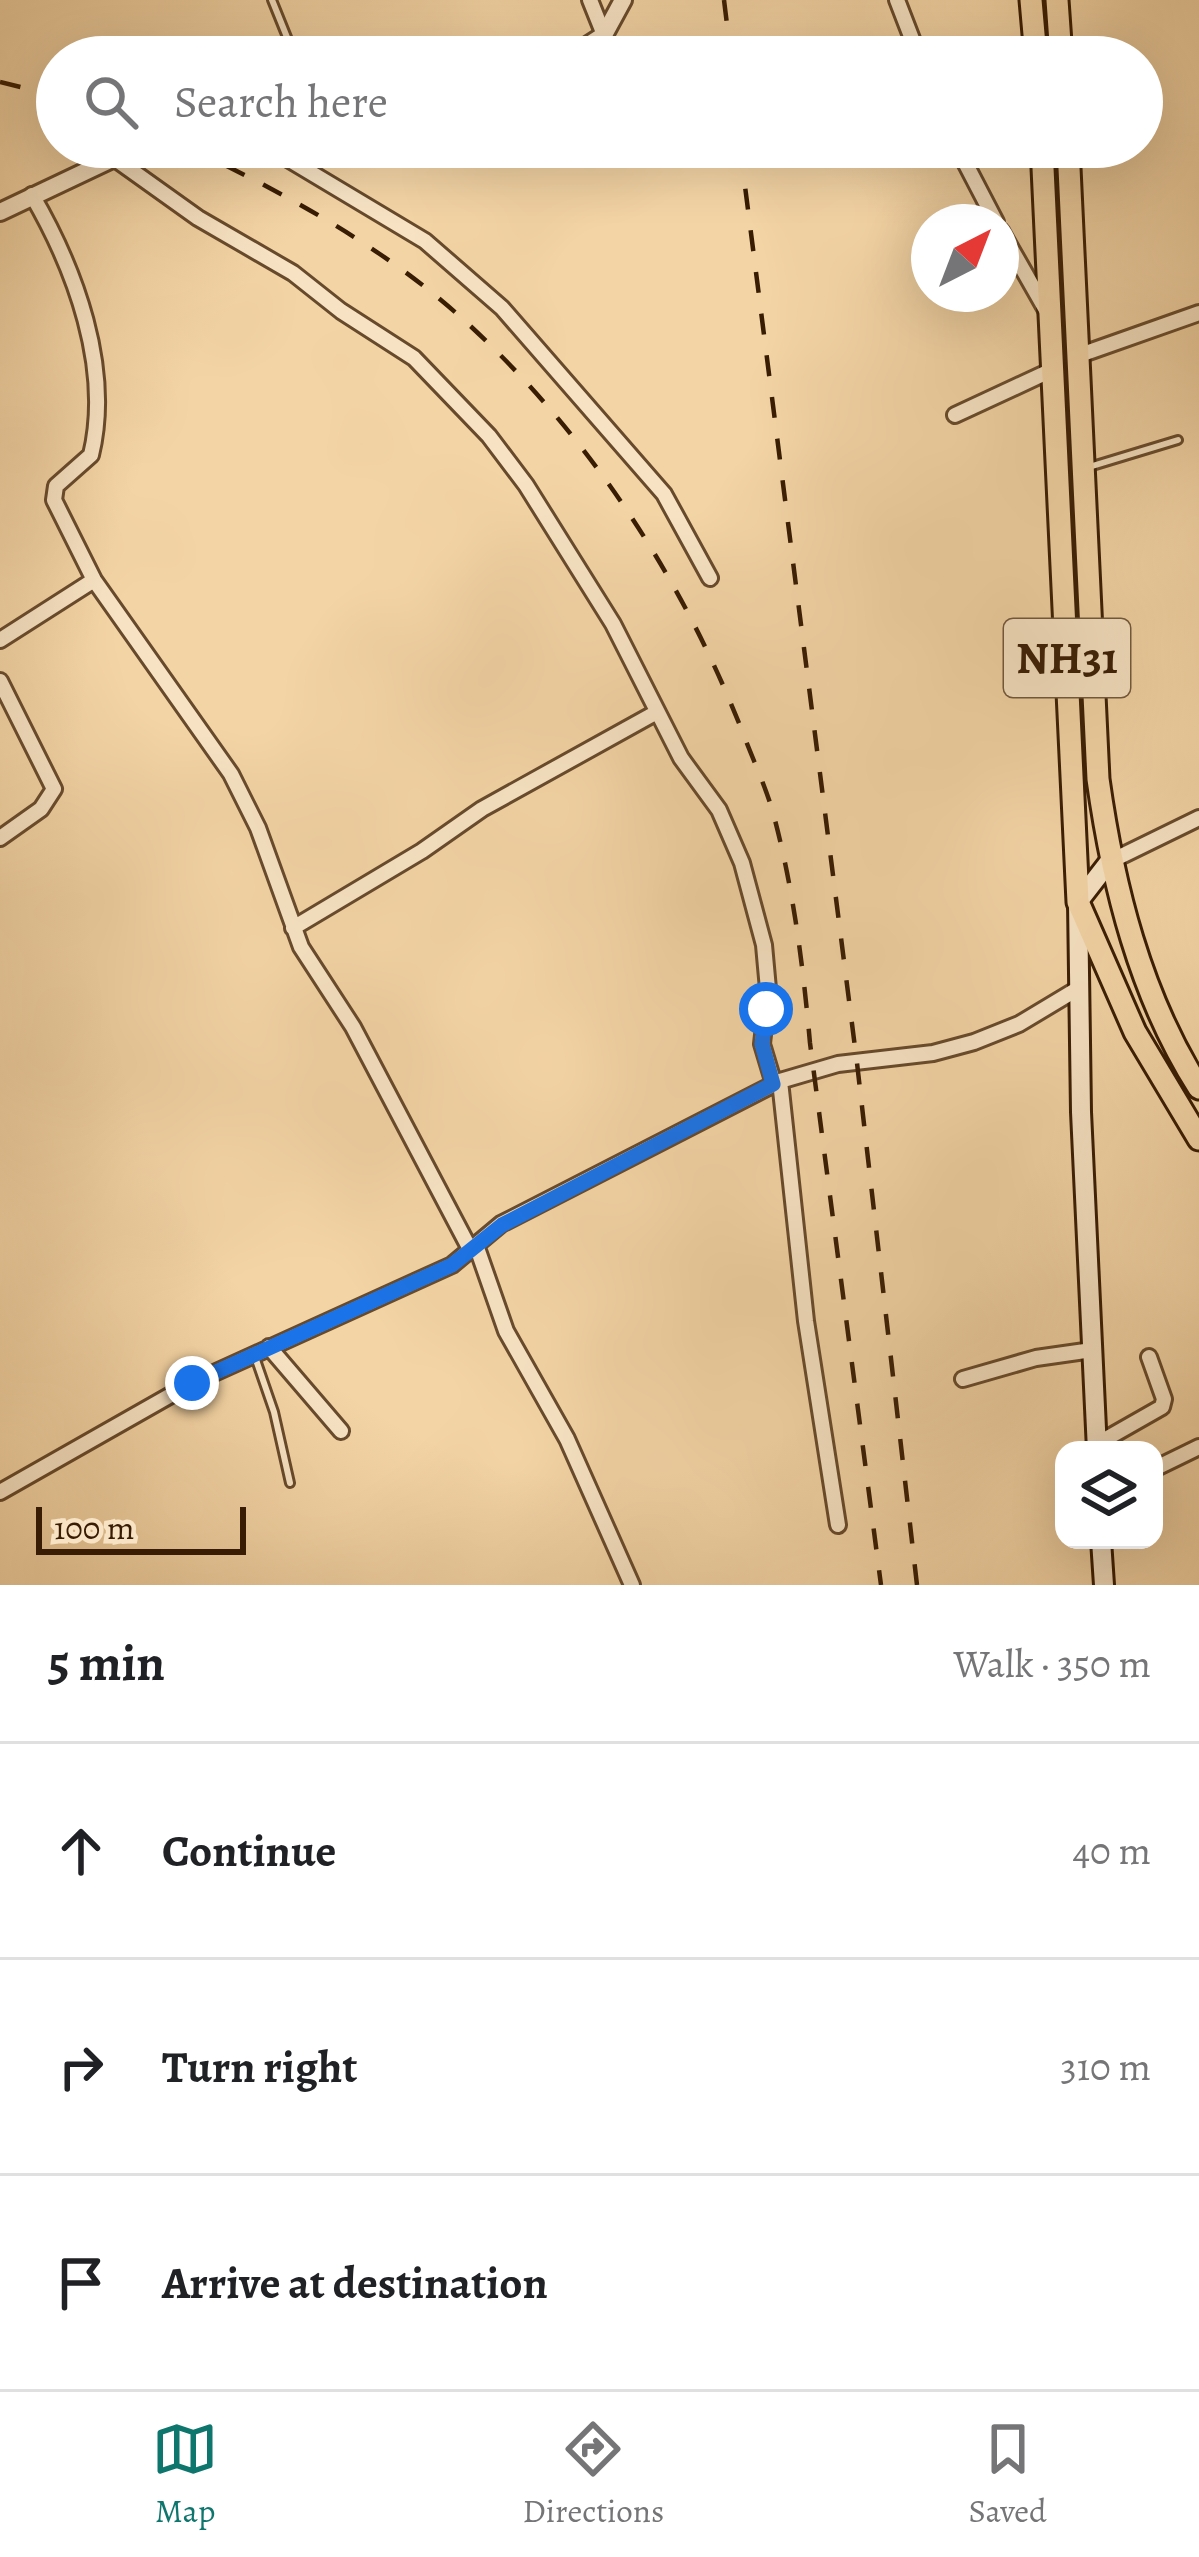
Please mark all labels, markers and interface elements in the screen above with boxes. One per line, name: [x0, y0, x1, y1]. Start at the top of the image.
search box: [36, 36, 1163, 168]
icon: search: [78, 69, 144, 135]
text: Search here: [174, 71, 388, 133]
north arrow: [911, 204, 1019, 312]
road number: NH31: [1004, 619, 1130, 697]
route start: [739, 982, 793, 1036]
route end: [165, 1356, 219, 1410]
map controls: [1055, 1441, 1163, 1549]
button: layers: [1055, 1441, 1163, 1549]
scale bar: [36, 1501, 246, 1554]
text: 100 m: [54, 1505, 134, 1550]
text: 5 min: [48, 1628, 165, 1698]
text: Walk · 350 m: [954, 1637, 1151, 1690]
icon: ahead: [48, 1818, 114, 1884]
text: Continue: [162, 1820, 336, 1882]
text: 40 m: [1072, 1824, 1151, 1877]
icon: right: [48, 2034, 114, 2100]
text: Turn right: [162, 2036, 357, 2098]
text: 310 m: [1060, 2040, 1151, 2093]
icon: arrive: [48, 2250, 114, 2316]
text: Arrive at destination: [162, 2252, 548, 2314]
tab: Map: [152, 2416, 218, 2533]
tab: Directions: [523, 2416, 664, 2533]
tab: Saved: [969, 2416, 1047, 2533]

